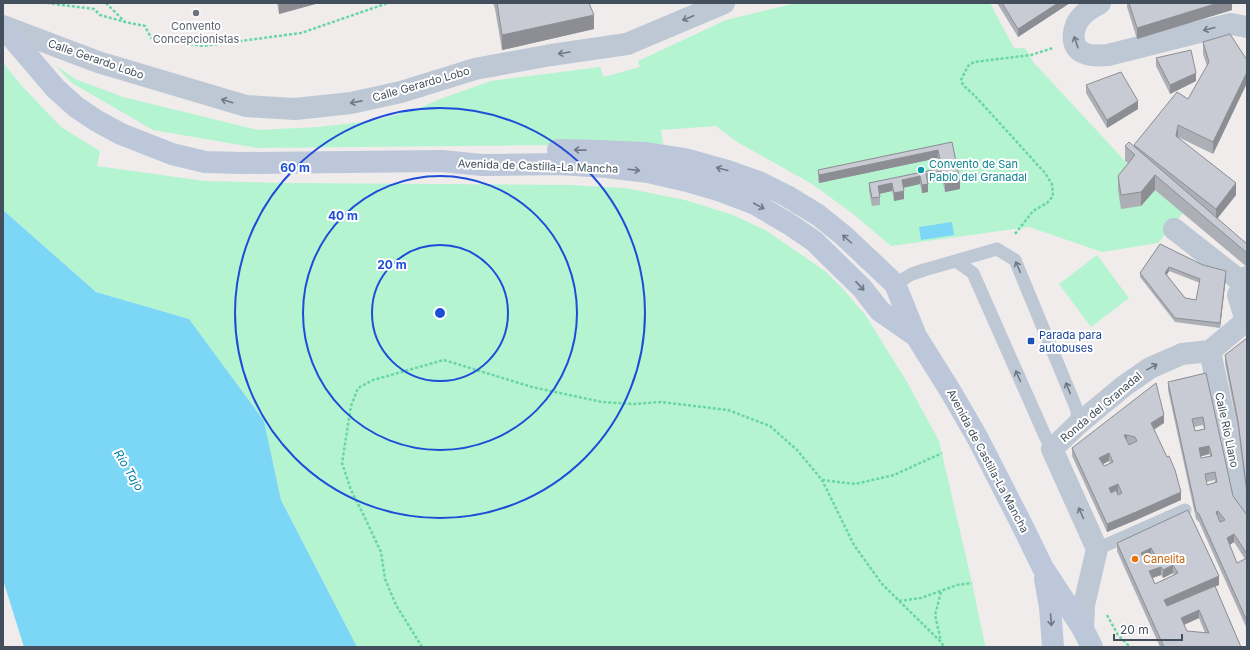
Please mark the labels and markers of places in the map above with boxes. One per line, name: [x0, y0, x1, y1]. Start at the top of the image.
marker: Convento Concepcionistas: [191, 8, 201, 18]
place label: Convento Concepcionistas: [153, 19, 240, 46]
place label: Convento de San Pablo del Granadal: [929, 157, 1027, 184]
marker: Convento de San Pablo del Granadal: [916, 165, 926, 175]
centre of rings: [433, 306, 447, 320]
place label: Parada para autobuses: [1039, 328, 1102, 355]
marker: Parada para autobuses: [1026, 336, 1036, 346]
place label: Canelita: [1143, 552, 1185, 566]
marker: Canelita: [1130, 554, 1140, 564]

